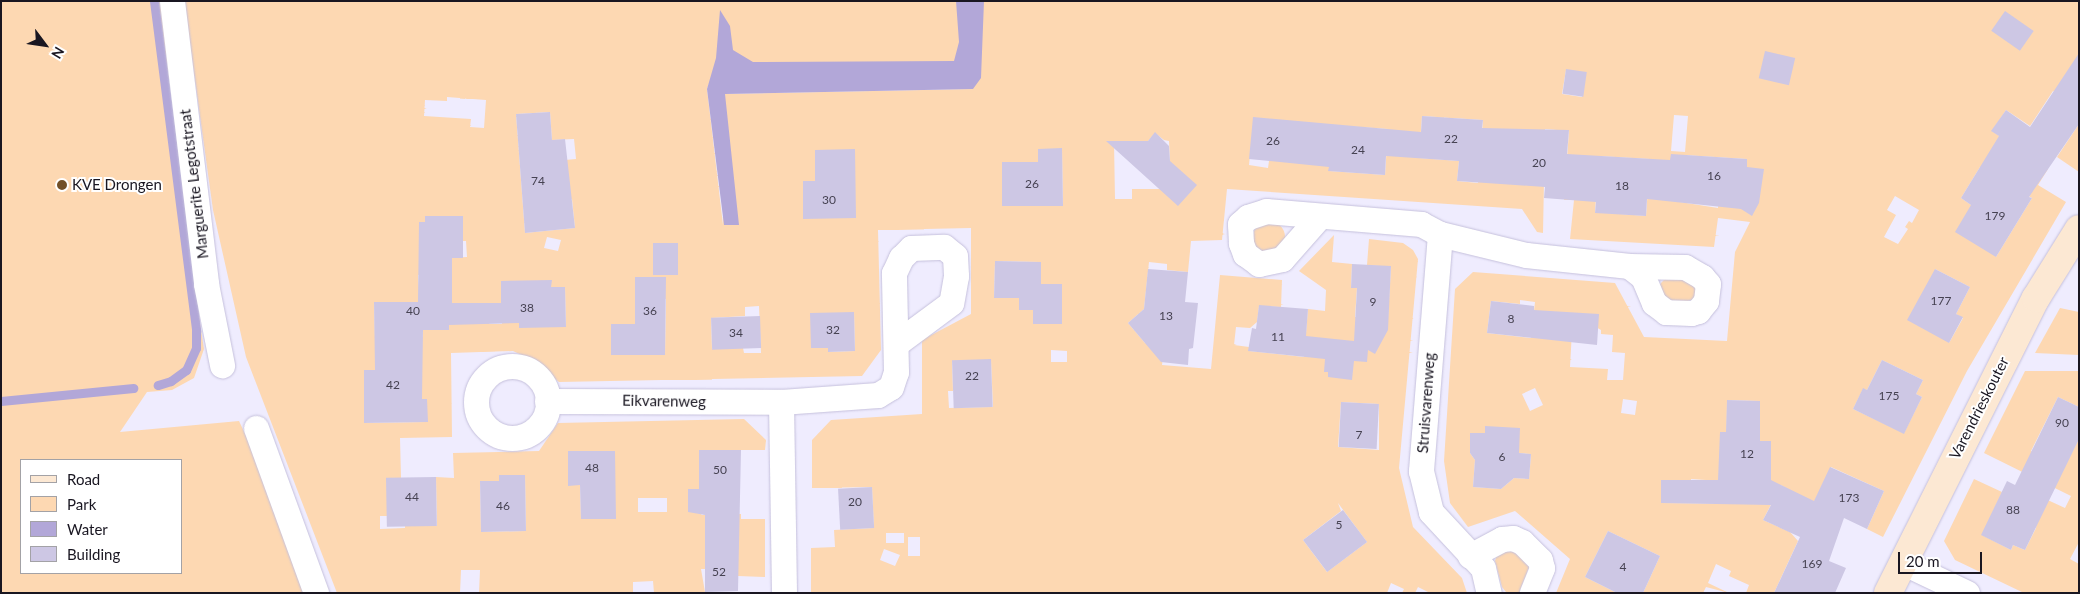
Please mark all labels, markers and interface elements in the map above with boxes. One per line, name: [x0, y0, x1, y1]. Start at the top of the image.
north arrow: [20, 20, 70, 70]
text: N: [48, 44, 68, 62]
street label: Marguerite Legotstraat: [176, 108, 212, 260]
house number: 22: [1444, 132, 1458, 146]
house number: 26: [1266, 134, 1280, 148]
house number: 24: [1351, 143, 1365, 157]
house number: 20: [1532, 156, 1546, 170]
house number: 16: [1707, 169, 1721, 183]
house number: 74: [531, 174, 545, 188]
place label: KVE Drongen: [72, 176, 162, 194]
house number: 26: [1025, 177, 1039, 191]
marker: KVE Drongen: [56, 179, 68, 191]
house number: 18: [1615, 179, 1629, 193]
house number: 30: [822, 193, 836, 207]
house number: 179: [1985, 209, 2005, 223]
house number: 177: [1931, 294, 1951, 308]
house number: 9: [1370, 295, 1376, 309]
house number: 38: [520, 301, 534, 315]
house number: 40: [406, 304, 420, 318]
house number: 36: [643, 304, 657, 318]
house number: 13: [1159, 309, 1173, 323]
house number: 8: [1508, 312, 1514, 326]
house number: 32: [826, 323, 840, 337]
house number: 34: [729, 326, 743, 340]
house number: 11: [1271, 330, 1285, 344]
street label: Struisvarenweg: [1414, 352, 1438, 454]
street label: Varendrieskouter: [1945, 354, 2013, 462]
house number: 22: [965, 369, 979, 383]
house number: 42: [386, 378, 400, 392]
house number: 175: [1879, 389, 1899, 403]
street label: Eikvarenweg: [622, 391, 706, 411]
house number: 90: [2055, 416, 2069, 430]
house number: 7: [1356, 428, 1362, 442]
house number: 12: [1740, 447, 1754, 461]
house number: 6: [1499, 450, 1505, 464]
legend: [20, 459, 182, 574]
house number: 48: [585, 461, 599, 475]
house number: 50: [713, 463, 727, 477]
text: Road: [67, 470, 100, 488]
house number: 44: [405, 490, 419, 504]
house number: 173: [1839, 491, 1859, 505]
text: Park: [67, 495, 96, 513]
house number: 20: [848, 495, 862, 509]
house number: 46: [496, 499, 510, 513]
house number: 88: [2006, 503, 2020, 517]
house number: 5: [1336, 518, 1342, 532]
text: Water: [67, 520, 108, 538]
scale bar: [1900, 542, 1984, 574]
text: Building: [67, 545, 120, 563]
text: 20 m: [1906, 552, 1940, 570]
house number: 169: [1802, 557, 1822, 571]
house number: 4: [1620, 560, 1626, 574]
house number: 52: [712, 565, 726, 579]

